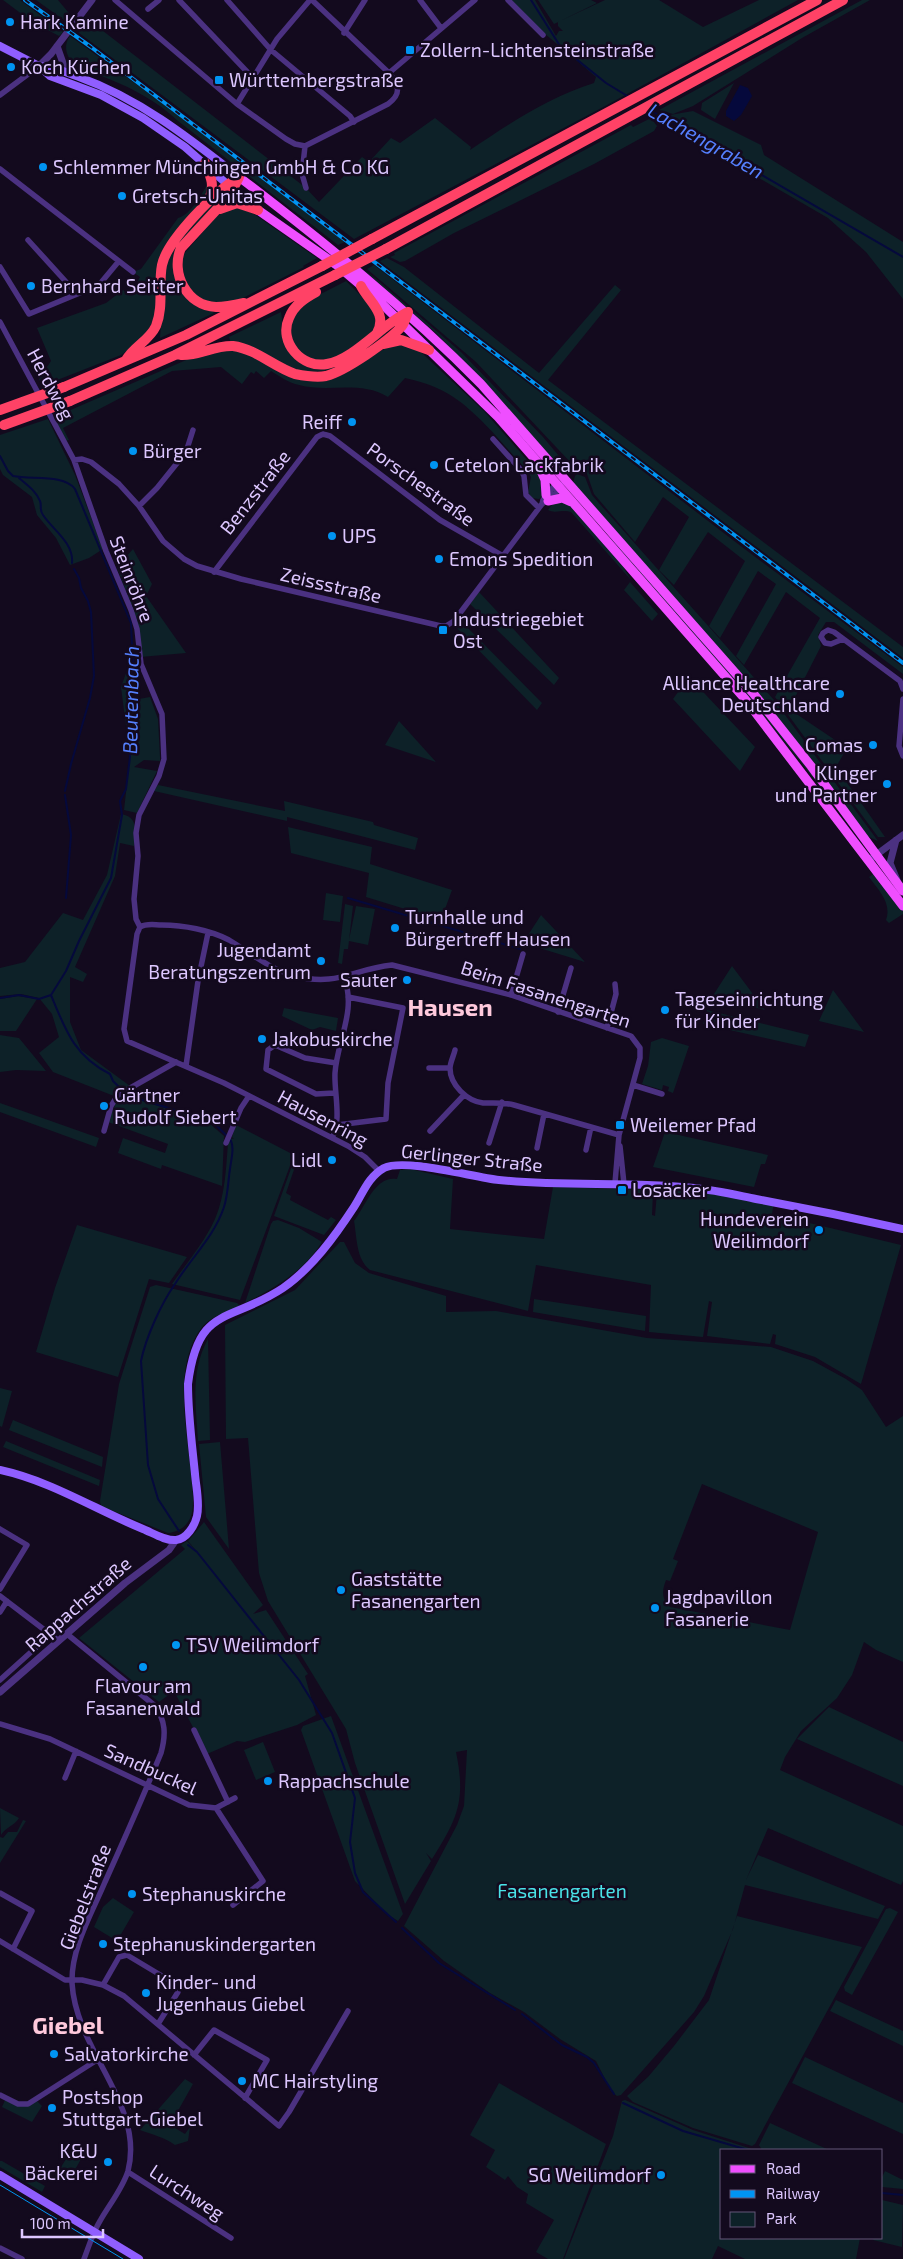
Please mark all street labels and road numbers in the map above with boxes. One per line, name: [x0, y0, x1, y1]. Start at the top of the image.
street label: Herdweg: [23, 344, 80, 424]
street label: Porschestraße: [363, 437, 480, 530]
street label: Benzstraße: [215, 445, 295, 538]
street label: Steinröhre: [106, 532, 159, 625]
street label: Zeissstraße: [278, 562, 384, 607]
street label: Beim Fasanengarten: [458, 955, 634, 1032]
street label: Hausenring: [274, 1084, 373, 1151]
street label: Gerlinger Straße: [400, 1139, 544, 1176]
street label: Rappachstraße: [20, 1551, 135, 1656]
street label: Sandbuckel: [101, 1738, 202, 1799]
street label: Giebelstraße: [54, 1841, 115, 1953]
street label: Lurchweg: [145, 2159, 229, 2225]

